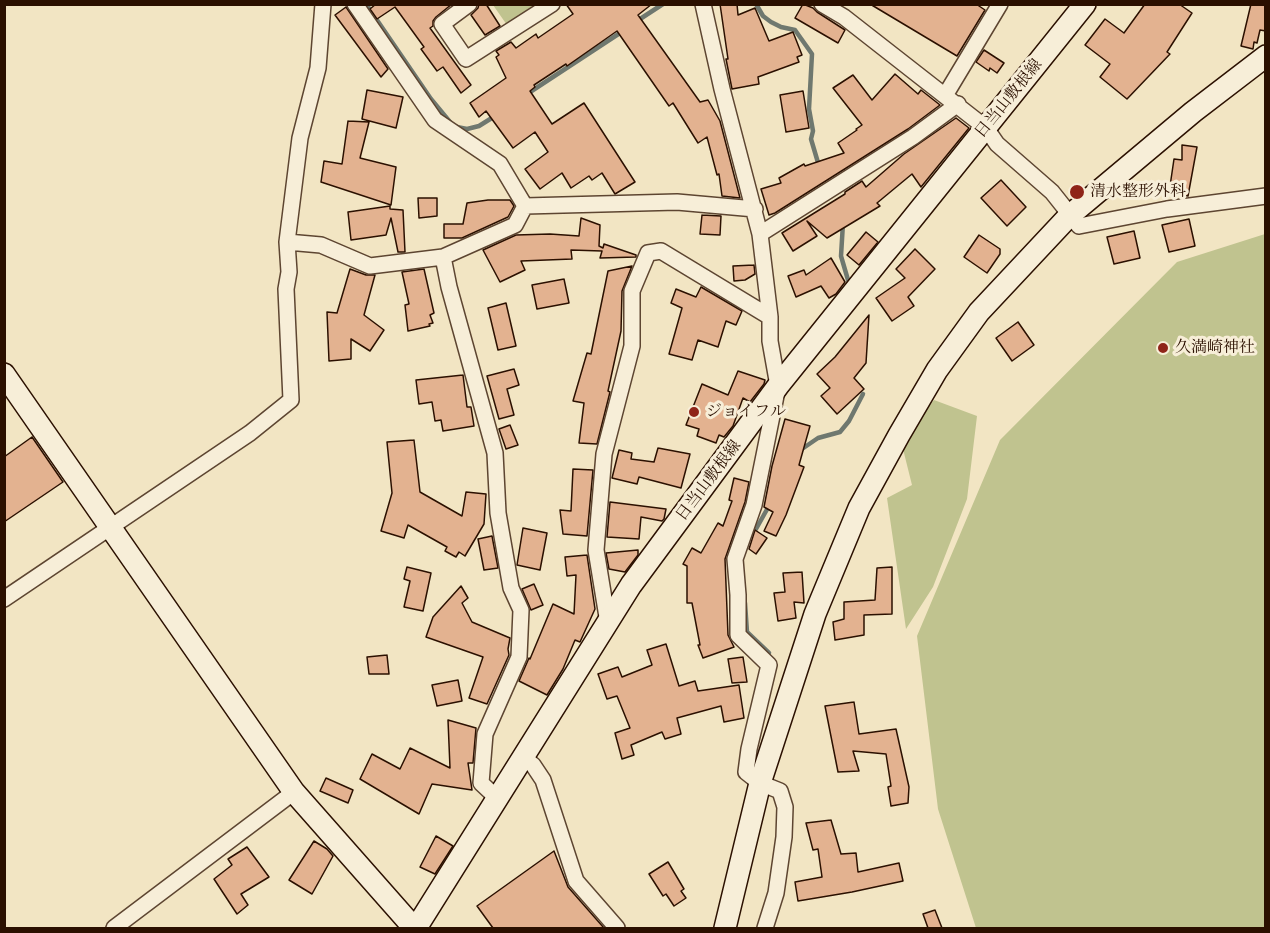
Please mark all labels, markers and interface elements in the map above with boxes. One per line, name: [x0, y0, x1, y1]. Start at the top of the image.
street label: 日当山敷根線: [971, 56, 1047, 142]
place label: 清水整形外科: [1090, 182, 1186, 202]
marker: 清水整形外科: [1068, 183, 1086, 201]
place label: 久満崎神社: [1175, 338, 1255, 358]
marker: 久満崎神社: [1156, 341, 1170, 355]
place label: ジョイフル: [706, 402, 786, 422]
marker: ジョイフル: [687, 405, 701, 419]
street label: 日当山敷根線: [672, 437, 746, 525]

